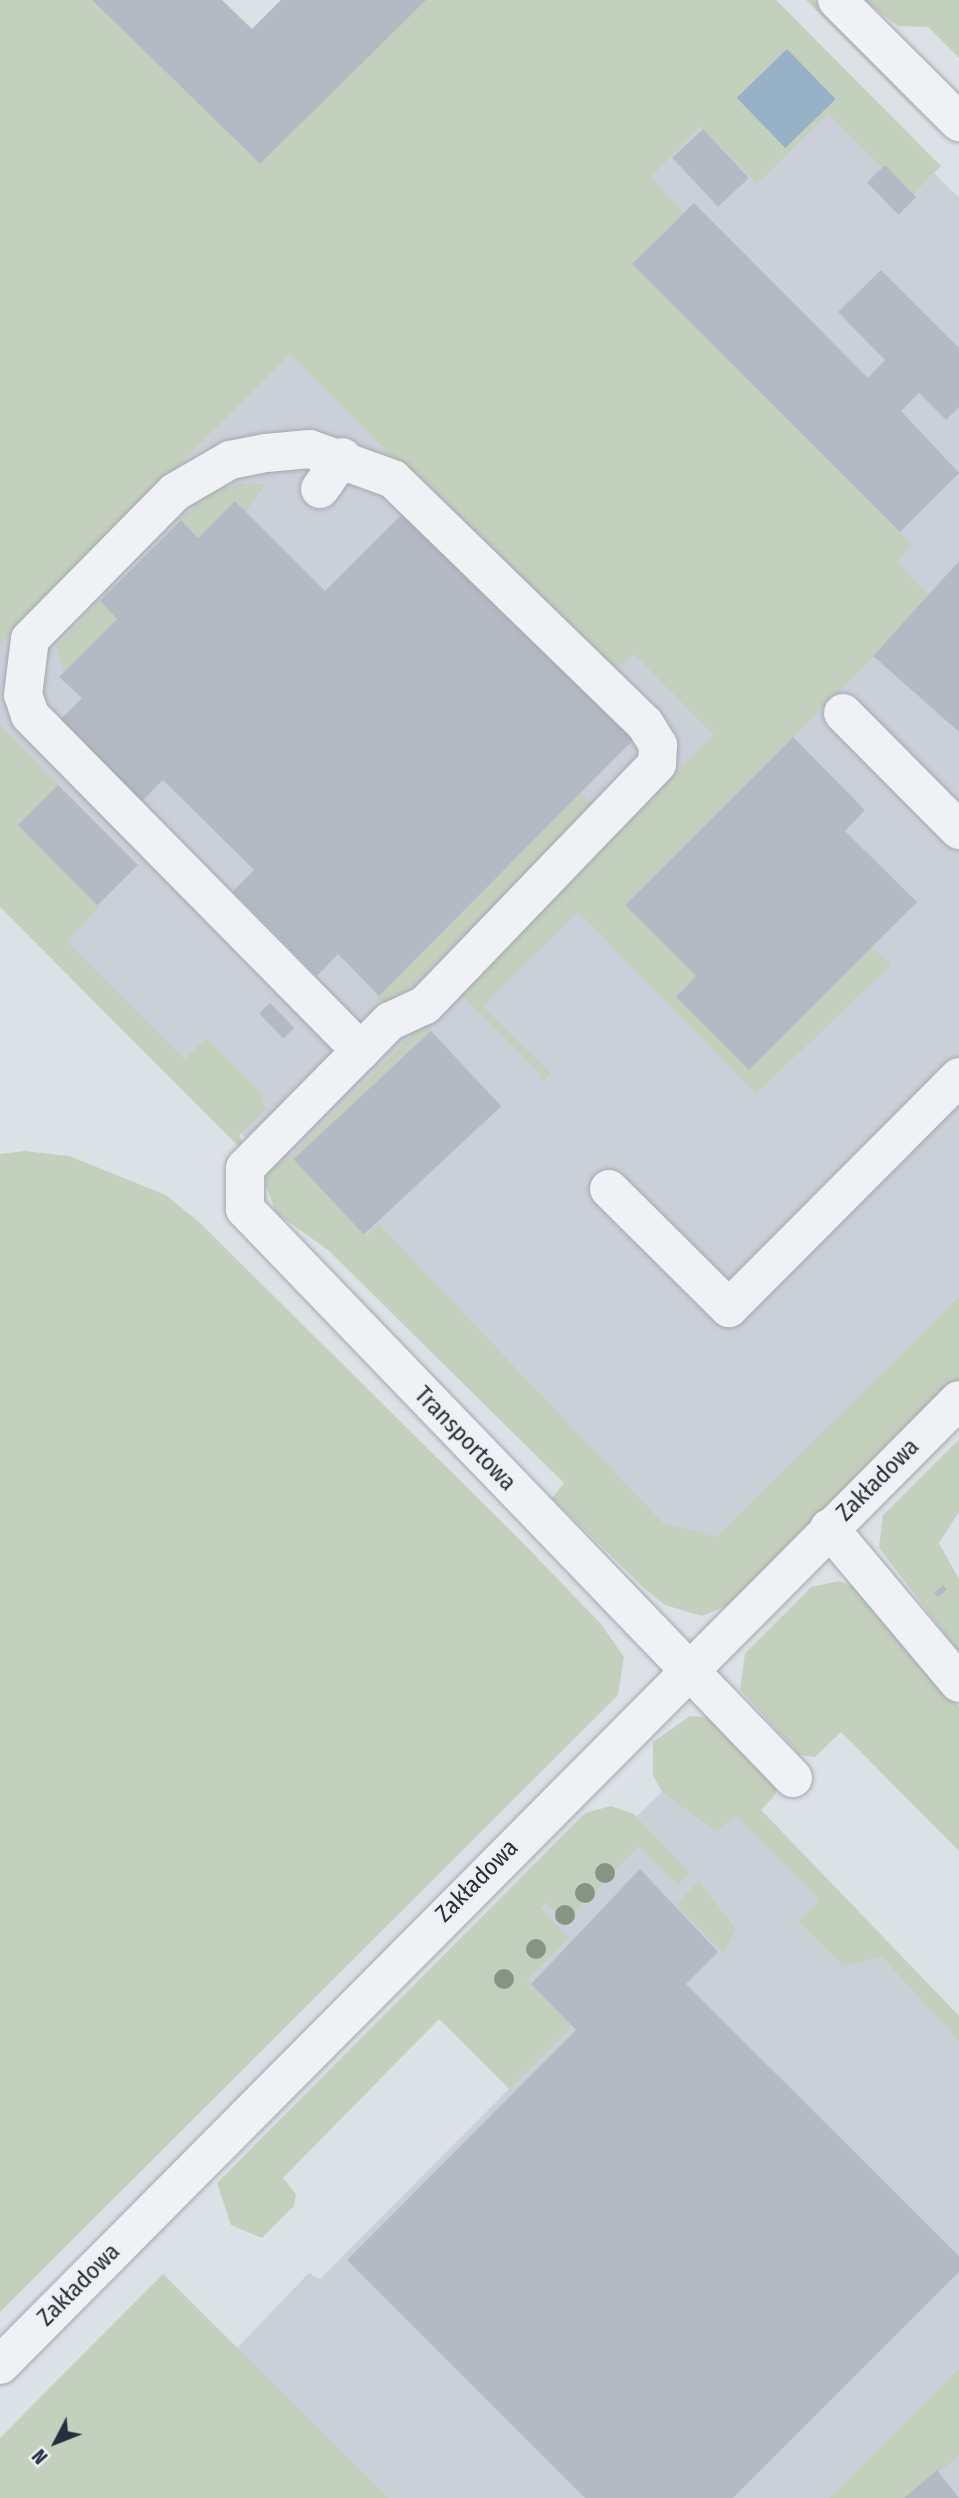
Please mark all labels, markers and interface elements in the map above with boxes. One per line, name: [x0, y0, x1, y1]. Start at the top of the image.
street label: Transportowa: [408, 1381, 522, 1497]
street label: Zakładowa: [831, 1433, 925, 1527]
street label: Zakładowa: [430, 1834, 524, 1928]
street label: Zakładowa: [32, 2238, 126, 2332]
north arrow: [21, 2407, 91, 2477]
text: N: [28, 2444, 52, 2468]

